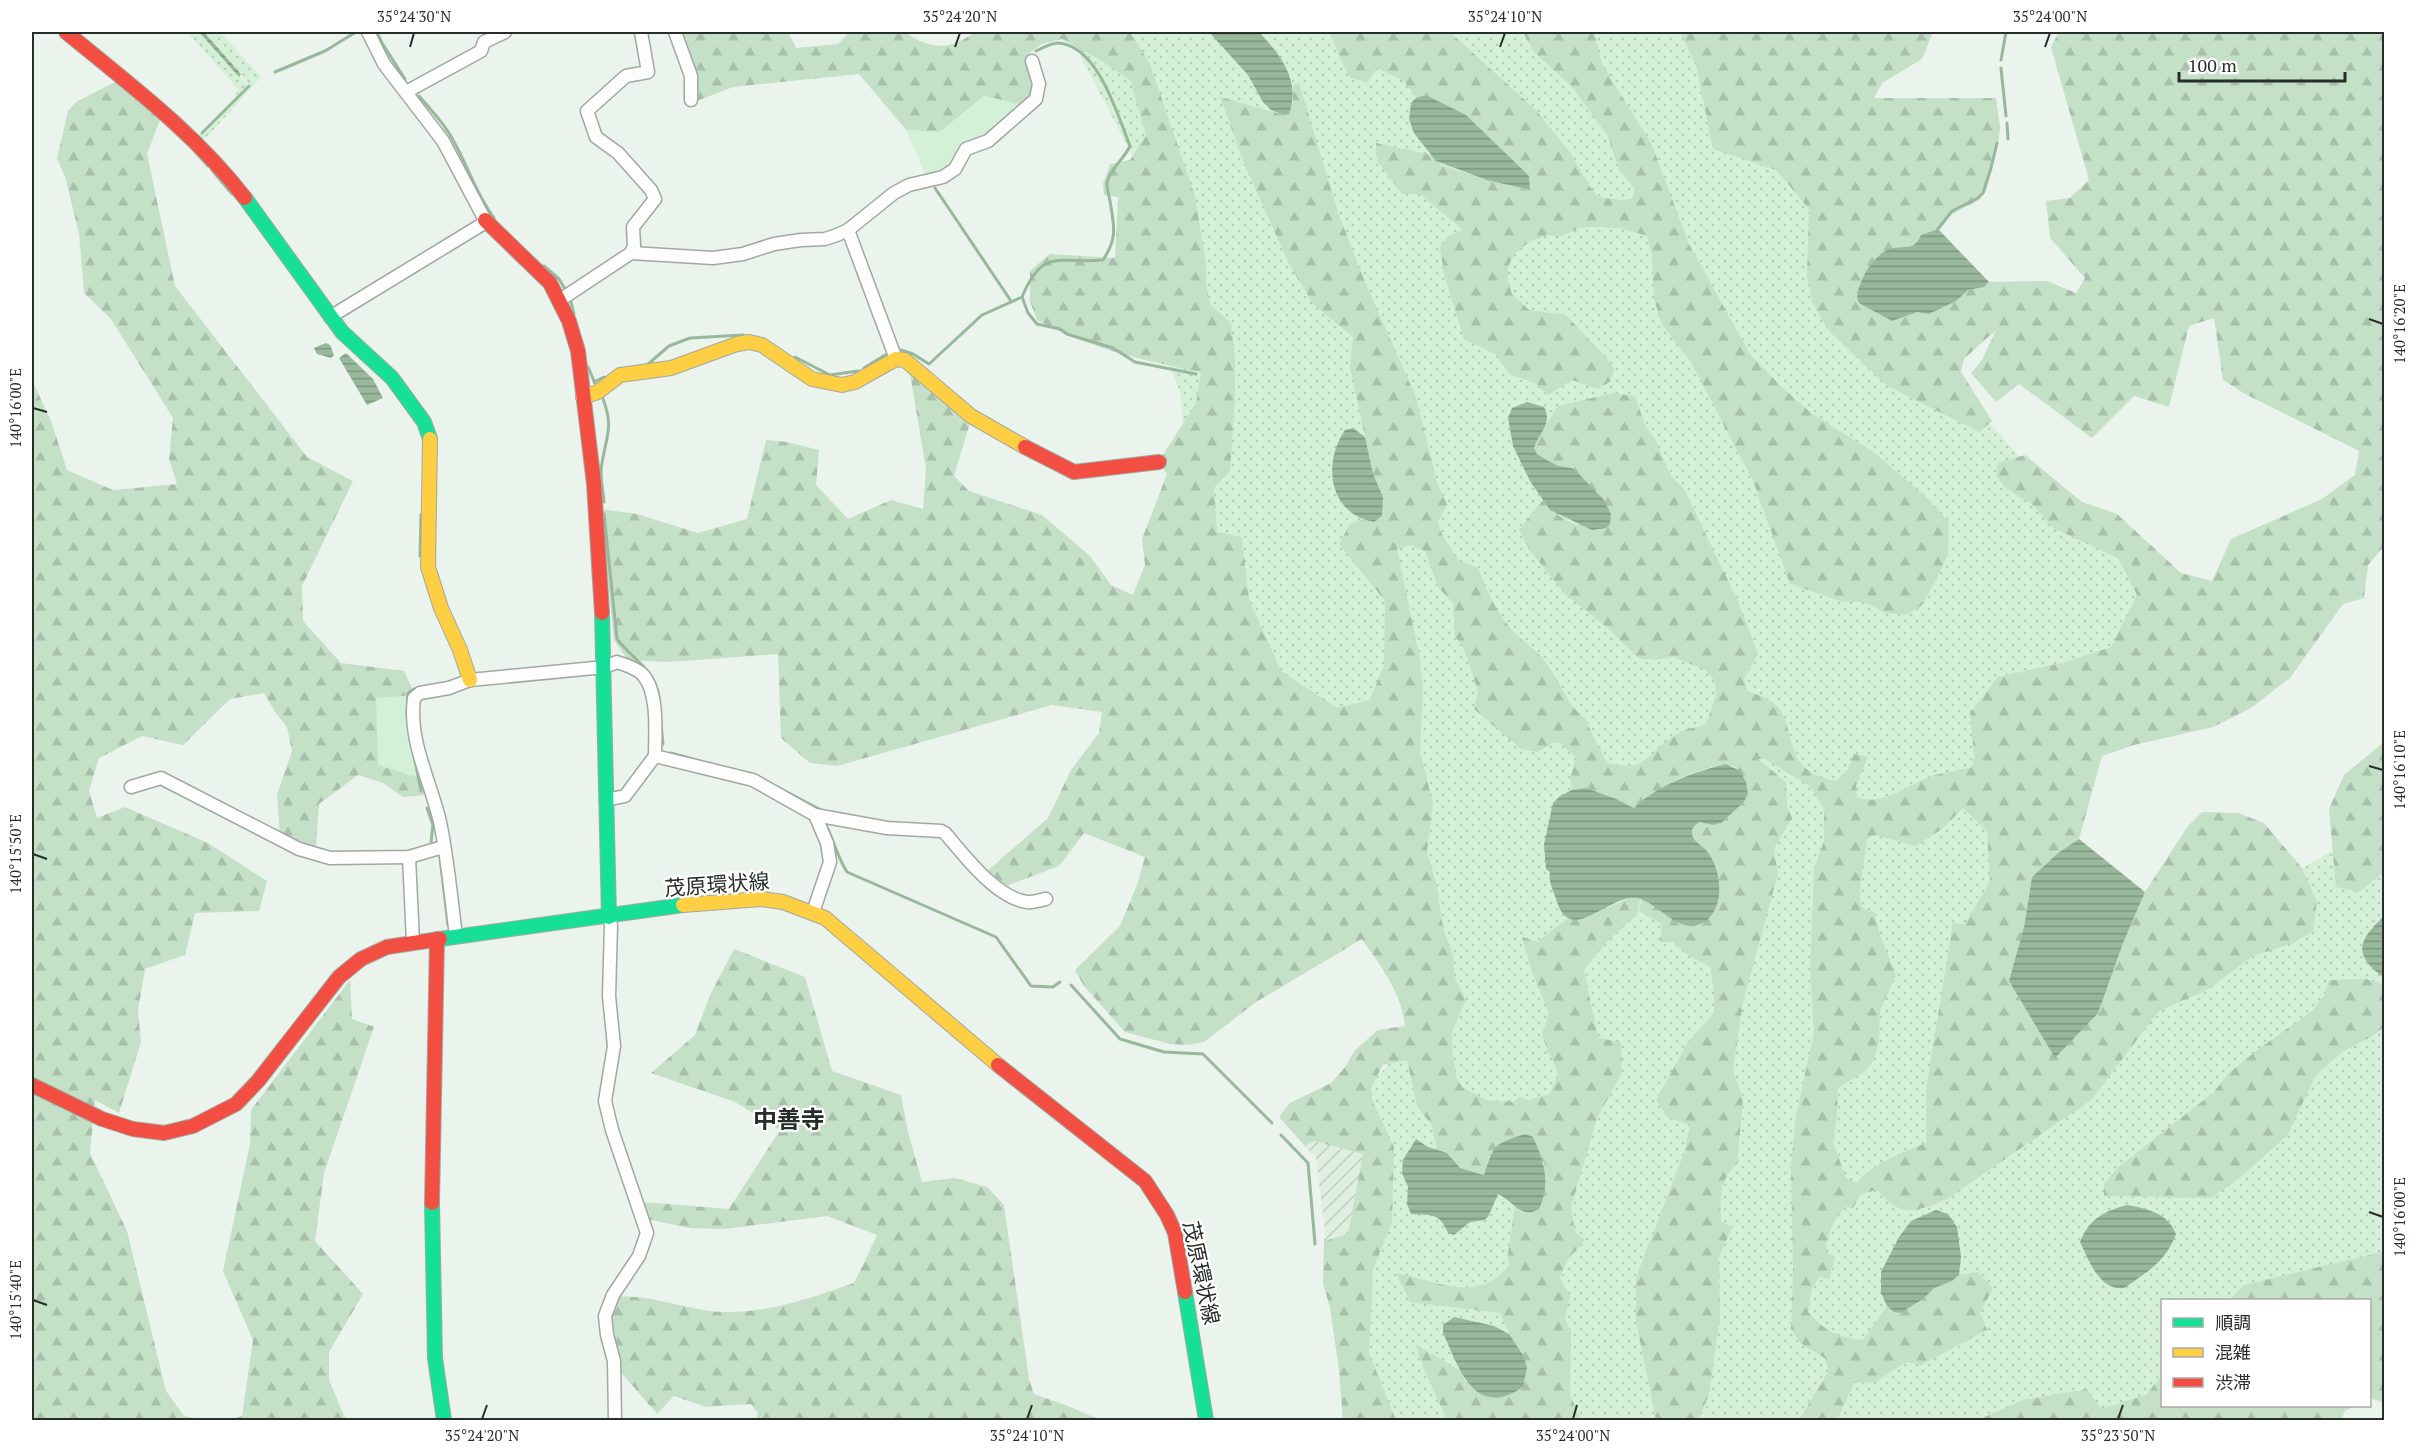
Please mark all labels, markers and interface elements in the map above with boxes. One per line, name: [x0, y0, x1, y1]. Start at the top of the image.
text: 35°24'30"N: [377, 6, 451, 26]
text: 35°24'20"N: [923, 6, 997, 26]
text: 35°24'10"N: [1468, 6, 1542, 26]
text: 35°24'00"N: [2013, 6, 2087, 26]
scale bar: [2179, 45, 2346, 83]
text: 100 m: [2188, 53, 2237, 77]
text: 140°16'20"E: [2389, 284, 2409, 364]
text: 140°16'00"E: [5, 368, 25, 448]
text: 140°16'10"E: [2389, 730, 2409, 810]
text: 140°15'50"E: [5, 814, 25, 894]
street label: 茂原環状線: [664, 866, 770, 902]
district label: 中善寺: [753, 1103, 825, 1135]
text: 140°16'00"E: [2389, 1177, 2409, 1257]
street label: 茂原環状線: [1177, 1219, 1227, 1327]
text: 140°15'40"E: [5, 1260, 25, 1340]
legend: [2161, 1299, 2371, 1407]
text: 順調: [2215, 1310, 2251, 1334]
text: 混雑: [2215, 1340, 2251, 1364]
text: 渋滞: [2215, 1370, 2251, 1394]
text: 35°24'20"N: [445, 1425, 519, 1445]
text: 35°24'10"N: [990, 1425, 1064, 1445]
text: 35°24'00"N: [1536, 1425, 1610, 1445]
text: 35°23'50"N: [2081, 1425, 2155, 1445]

